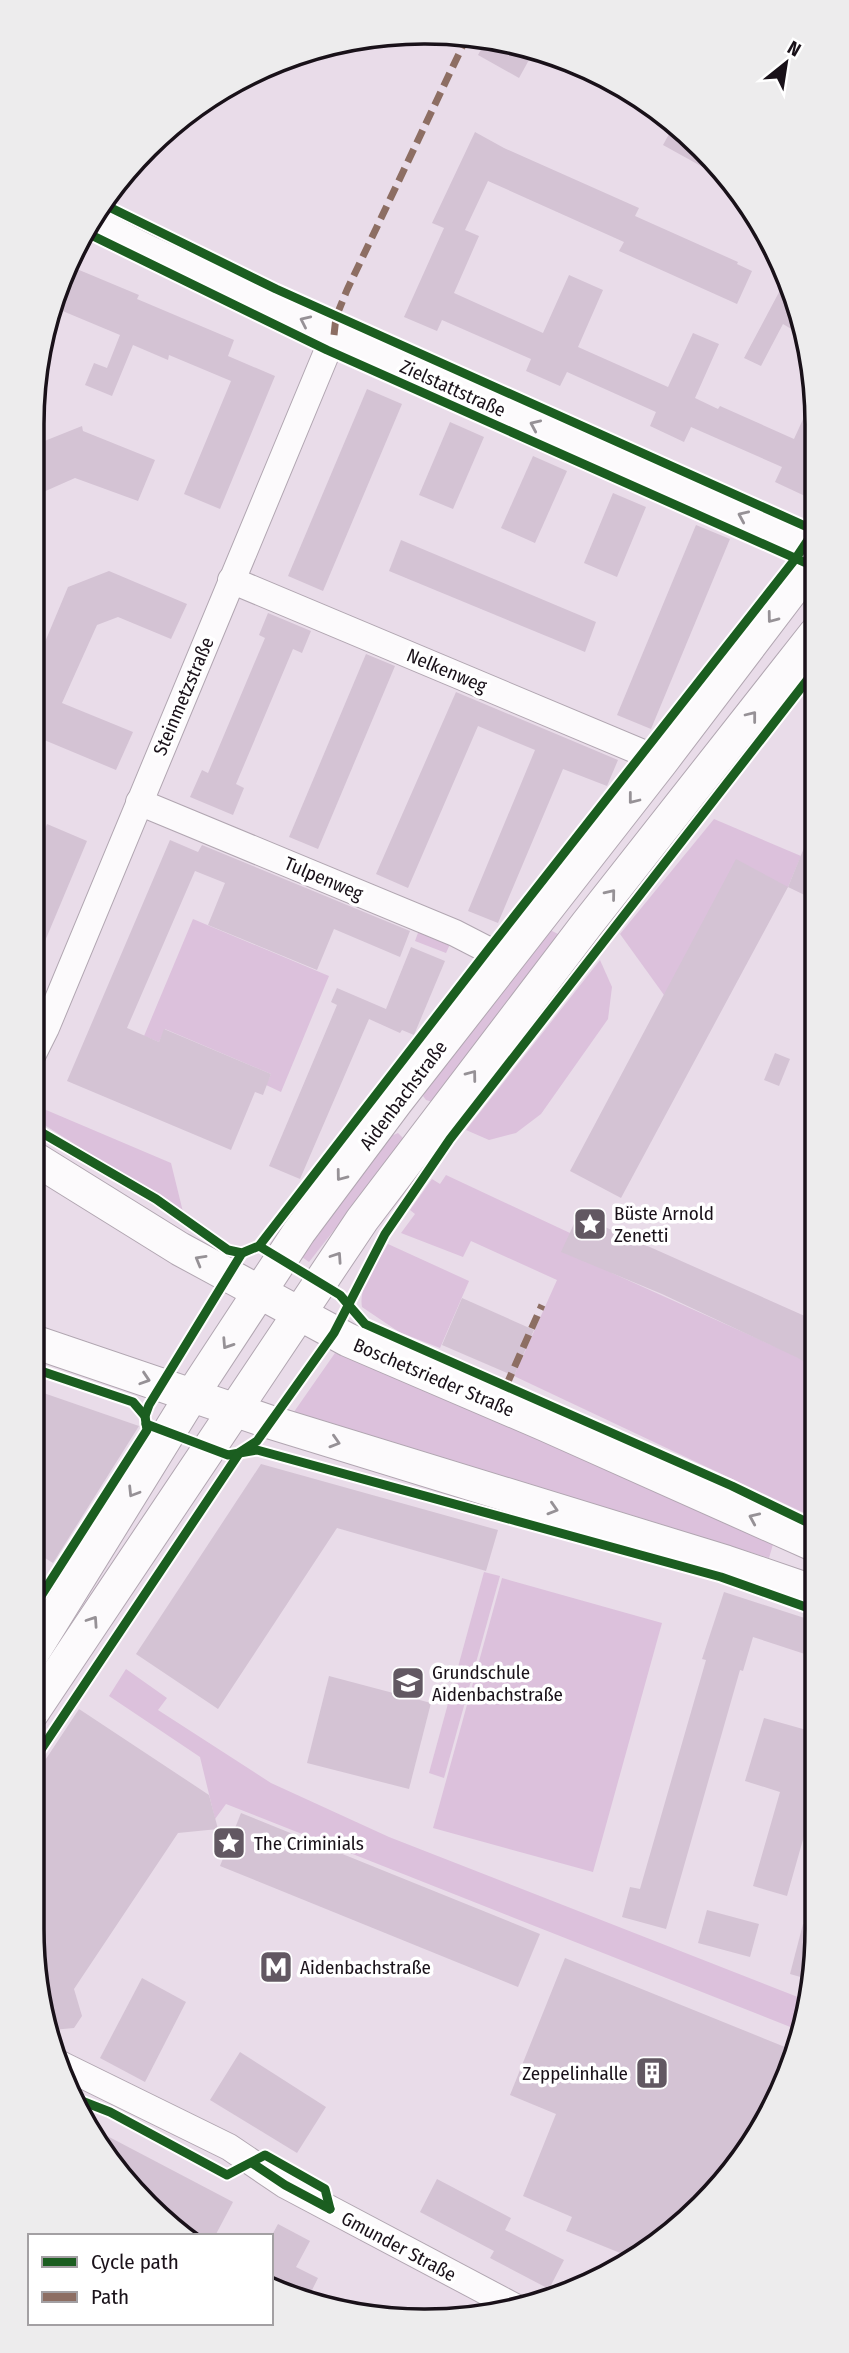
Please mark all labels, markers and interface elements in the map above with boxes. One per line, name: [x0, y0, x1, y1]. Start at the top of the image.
north arrow: [751, 28, 821, 98]
text: N: [784, 36, 805, 62]
one-way arrow: [300, 316, 312, 330]
street label: Zielstattstraße: [396, 355, 509, 422]
one-way arrow: [530, 419, 542, 433]
one-way arrow: [738, 510, 750, 524]
one-way arrow: [767, 610, 780, 623]
street label: Steinmetzstraße: [148, 634, 219, 759]
street label: Nelkenweg: [403, 643, 490, 698]
one-way arrow: [743, 711, 756, 723]
one-way arrow: [629, 791, 642, 803]
street label: Tulpenweg: [281, 852, 367, 905]
one-way arrow: [603, 890, 615, 903]
street label: Aidenbachstraße: [355, 1036, 452, 1155]
one-way arrow: [464, 1070, 476, 1082]
one-way arrow: [337, 1168, 349, 1181]
place label: Büste Arnold Zenetti: [614, 1202, 714, 1247]
place icon: Büste Arnold Zenetti: [571, 1205, 609, 1243]
one-way arrow: [329, 1252, 341, 1265]
one-way arrow: [195, 1255, 207, 1268]
street label: Boschetsrieder Straße: [350, 1333, 518, 1422]
one-way arrow: [222, 1337, 235, 1350]
one-way arrow: [138, 1371, 151, 1385]
one-way arrow: [328, 1434, 341, 1448]
one-way arrow: [128, 1484, 141, 1497]
one-way arrow: [546, 1500, 558, 1515]
one-way arrow: [749, 1512, 762, 1526]
one-way arrow: [85, 1616, 98, 1629]
place label: Grundschule Aidenbachstraße: [432, 1661, 563, 1706]
school or university icon: Grundschule Aidenbachstraße: [389, 1664, 427, 1702]
place icon: The Criminials: [210, 1824, 248, 1862]
place label: The Criminials: [254, 1832, 364, 1855]
metro station icon: Aidenbachstraße: [257, 1948, 295, 1986]
place label: Aidenbachstraße: [300, 1956, 431, 1979]
building icon: Zeppelinhalle: [633, 2054, 671, 2092]
place label: Zeppelinhalle: [522, 2062, 628, 2085]
street label: Gmunder Straße: [337, 2207, 460, 2286]
legend: [28, 2234, 273, 2325]
text: Cycle path: [91, 2249, 179, 2275]
text: Path: [91, 2284, 129, 2310]

